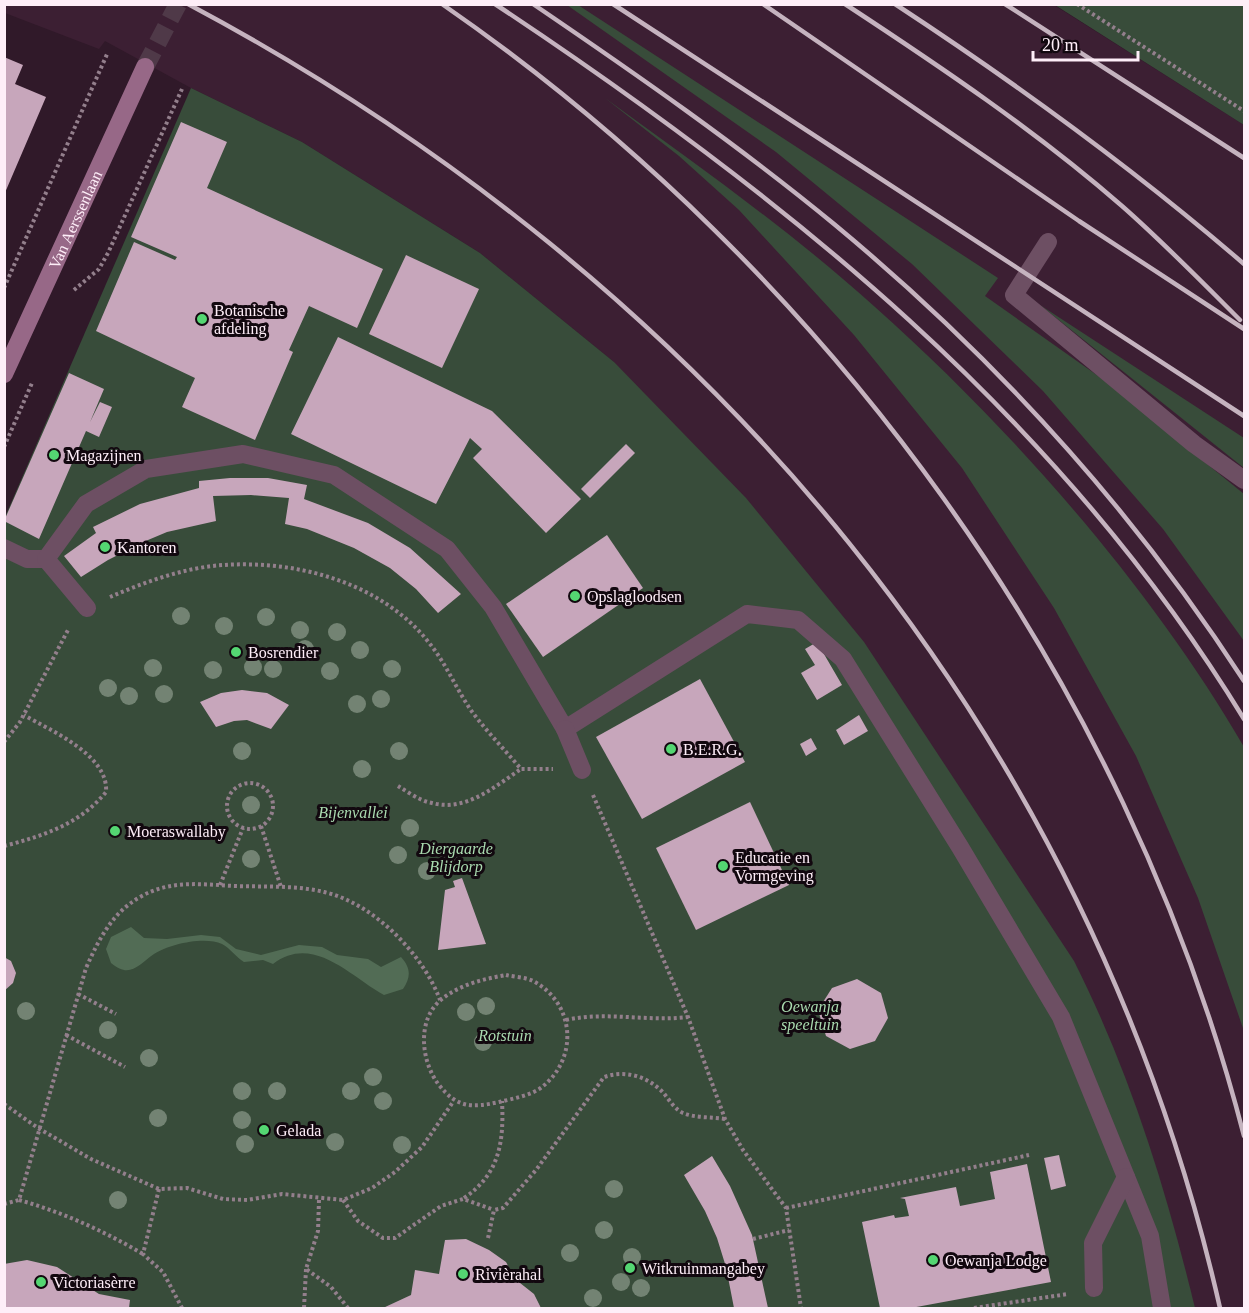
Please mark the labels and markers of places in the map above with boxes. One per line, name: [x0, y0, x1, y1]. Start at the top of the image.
place label: Botanische afdeling: [214, 302, 285, 338]
marker: Botanische afdeling: [195, 312, 209, 326]
place label: Magazijnen: [66, 447, 142, 465]
marker: Magazijnen: [47, 448, 61, 462]
place label: Kantoren: [117, 539, 177, 556]
marker: Kantoren: [98, 540, 112, 554]
place label: Opslagloodsen: [587, 588, 682, 606]
marker: Opslagloodsen: [568, 589, 582, 603]
place label: Bosrendier: [248, 644, 319, 661]
marker: Bosrendier: [229, 645, 243, 659]
place label: B.E.R.G.: [683, 741, 742, 758]
marker: B.E.R.G.: [664, 742, 678, 756]
place label: Moeraswallaby: [127, 823, 226, 841]
marker: Moeraswallaby: [108, 824, 122, 838]
place label: Educatie en Vormgeving: [735, 849, 814, 885]
marker: Educatie en Vormgeving: [716, 859, 730, 873]
place label: Gelada: [276, 1122, 321, 1139]
marker: Gelada: [257, 1123, 271, 1137]
place label: Oewanja Lodge: [945, 1252, 1047, 1270]
marker: Oewanja Lodge: [926, 1253, 940, 1267]
place label: Witkruinmangabey: [642, 1260, 765, 1278]
marker: Witkruinmangabey: [623, 1261, 637, 1275]
place label: Rivièrahal: [475, 1266, 542, 1283]
marker: Rivièrahal: [456, 1267, 470, 1281]
place label: Victoriasèrre: [53, 1274, 136, 1291]
marker: Victoriasèrre: [34, 1275, 48, 1289]

